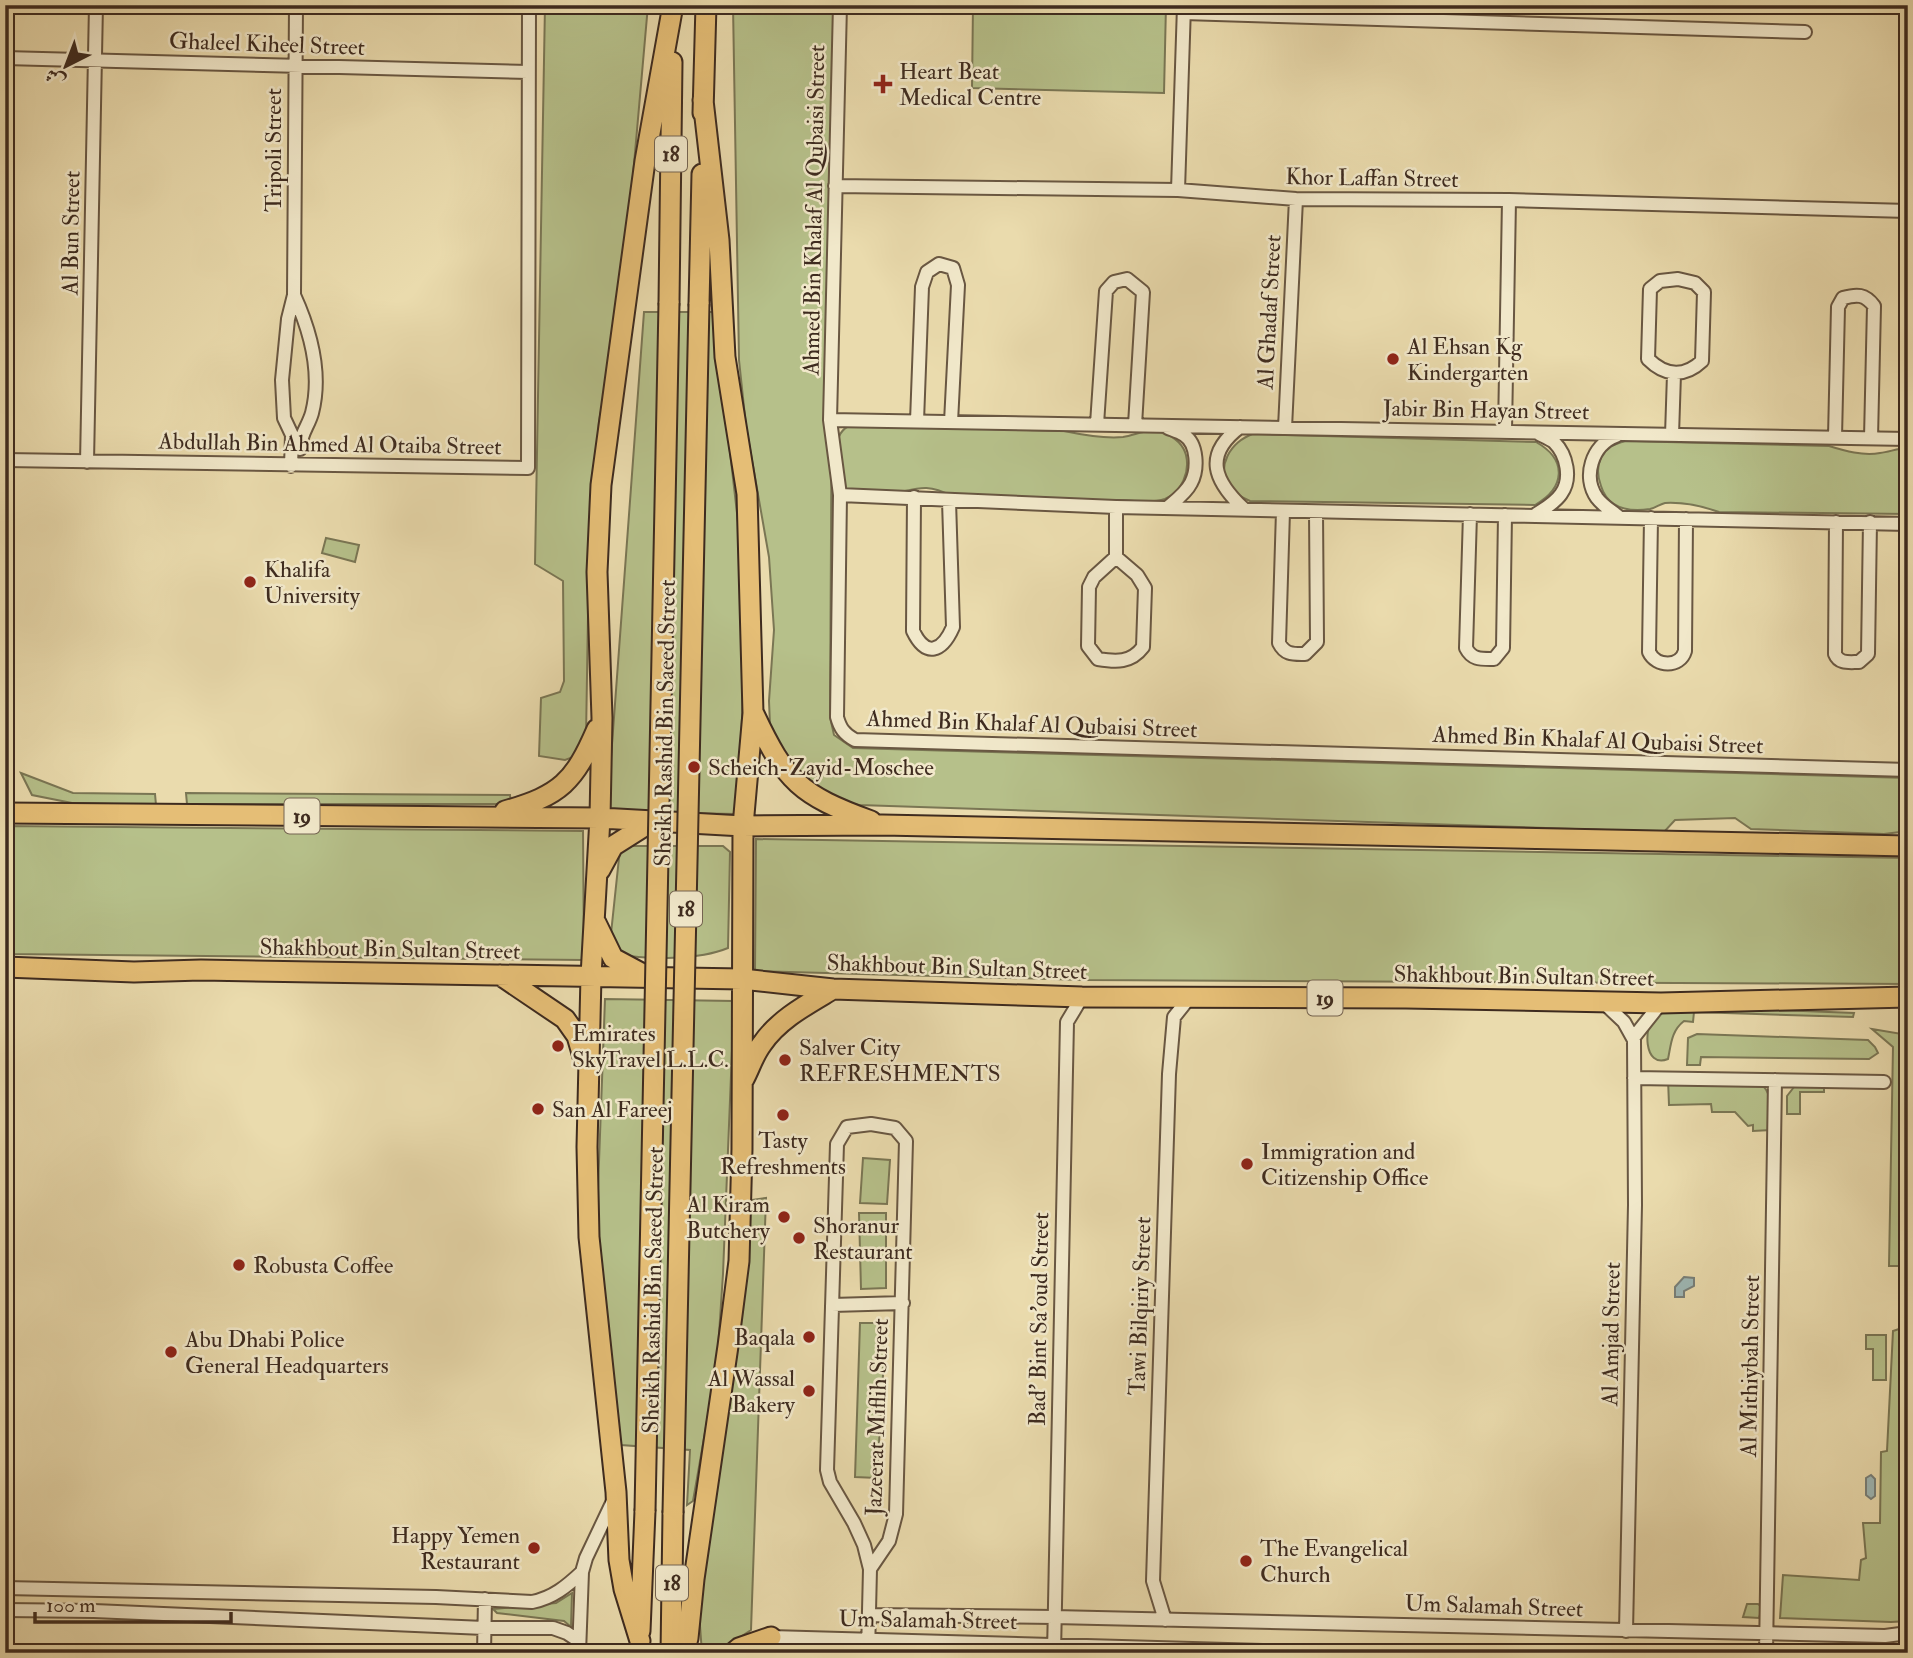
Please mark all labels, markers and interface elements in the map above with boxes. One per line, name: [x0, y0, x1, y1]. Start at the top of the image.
street label: Ghaleel Kiheel Street: [168, 26, 366, 62]
north arrow: [32, 32, 102, 102]
street label: Ahmed Bin Khalaf Al Qubaisi Street: [797, 44, 831, 377]
place label: Heart Beat Medical Centre: [899, 57, 1041, 112]
text: ش: [40, 63, 70, 93]
marker: Heart Beat Medical Centre: [873, 74, 893, 94]
street label: Tripoli Street: [259, 88, 289, 212]
road number: 18: [655, 136, 687, 172]
street label: Khor Laffan Street: [1285, 162, 1459, 194]
street label: Al Bun Street: [55, 171, 87, 296]
street label: Al Ghadaf Street: [1250, 234, 1288, 391]
place label: Al Ehsan Kg Kindergarten: [1406, 332, 1529, 387]
marker: Al Ehsan Kg Kindergarten: [1385, 351, 1401, 367]
street label: Jabir Bin Hayan Street: [1382, 394, 1589, 426]
street label: Abdullah Bin Ahmed Al Otaiba Street: [157, 426, 502, 461]
place label: Khalifa University: [264, 555, 361, 610]
marker: Khalifa University: [242, 574, 258, 590]
street label: Sheikh Rashid Bin Saeed Street: [648, 579, 682, 867]
street label: Ahmed Bin Khalaf Al Qubaisi Street: [865, 704, 1198, 744]
street label: Ahmed Bin Khalaf Al Qubaisi Street: [1431, 720, 1764, 760]
place label: Scheich-Zayid-Moschee: [708, 753, 934, 782]
marker: Scheich-Zayid-Moschee: [686, 759, 702, 775]
road number: 19: [284, 798, 320, 834]
road number: 18: [670, 892, 702, 926]
street label: Shakhbout Bin Sultan Street: [259, 932, 521, 966]
street label: Shakhbout Bin Sultan Street: [826, 948, 1088, 986]
street label: Shakhbout Bin Sultan Street: [1393, 959, 1655, 993]
road number: 19: [1308, 981, 1342, 1016]
place label: Emirates SkyTravel L.L.C.: [572, 1019, 729, 1074]
place label: Salver City REFRESHMENTS: [799, 1033, 1001, 1088]
marker: Emirates SkyTravel L.L.C.: [550, 1038, 566, 1054]
marker: Salver City REFRESHMENTS: [777, 1052, 793, 1068]
place label: San Al Fareej: [552, 1095, 673, 1124]
marker: San Al Fareej: [530, 1101, 546, 1117]
marker: Tasty Refreshments: [775, 1107, 791, 1123]
place label: Tasty Refreshments: [720, 1126, 846, 1181]
place label: Immigration and Citizenship Office: [1261, 1137, 1429, 1193]
street label: Sheikh Rashid Bin Saeed Street: [636, 1146, 670, 1434]
marker: Immigration and Citizenship Office: [1239, 1156, 1255, 1172]
place label: Al Kiram Butchery: [686, 1190, 771, 1245]
marker: Al Kiram Butchery: [776, 1209, 792, 1225]
place label: Shoranur Restaurant: [813, 1211, 913, 1266]
street label: Bad' Bint Sa'oud Street: [1023, 1212, 1055, 1426]
street label: Tawi Bilqiriy Street: [1122, 1216, 1158, 1396]
marker: Shoranur Restaurant: [791, 1230, 807, 1246]
place label: Robusta Coffee: [253, 1251, 394, 1280]
marker: Robusta Coffee: [231, 1257, 247, 1273]
street label: Al Amjad Street: [1595, 1262, 1627, 1407]
street label: Al Mithiybah Street: [1734, 1275, 1766, 1458]
street label: Jazeerat Miflih Street: [859, 1318, 895, 1517]
place label: Baqala: [734, 1323, 796, 1352]
place label: Abu Dhabi Police General Headquarters: [184, 1325, 389, 1380]
marker: Baqala: [801, 1329, 817, 1345]
marker: Abu Dhabi Police General Headquarters: [163, 1344, 179, 1360]
place label: Al Wassal Bakery: [707, 1364, 796, 1419]
marker: Al Wassal Bakery: [801, 1383, 817, 1399]
place label: Happy Yemen Restaurant: [391, 1521, 520, 1576]
place label: The Evangelical Church: [1260, 1534, 1408, 1589]
marker: Happy Yemen Restaurant: [526, 1540, 542, 1556]
marker: The Evangelical Church: [1238, 1553, 1254, 1569]
road number: 18: [656, 1566, 688, 1600]
scale bar: [35, 1581, 231, 1625]
street label: Um Salamah Street: [1404, 1588, 1584, 1624]
text: 100 m: [46, 1592, 96, 1619]
street label: Um Salamah Street: [838, 1604, 1018, 1636]

